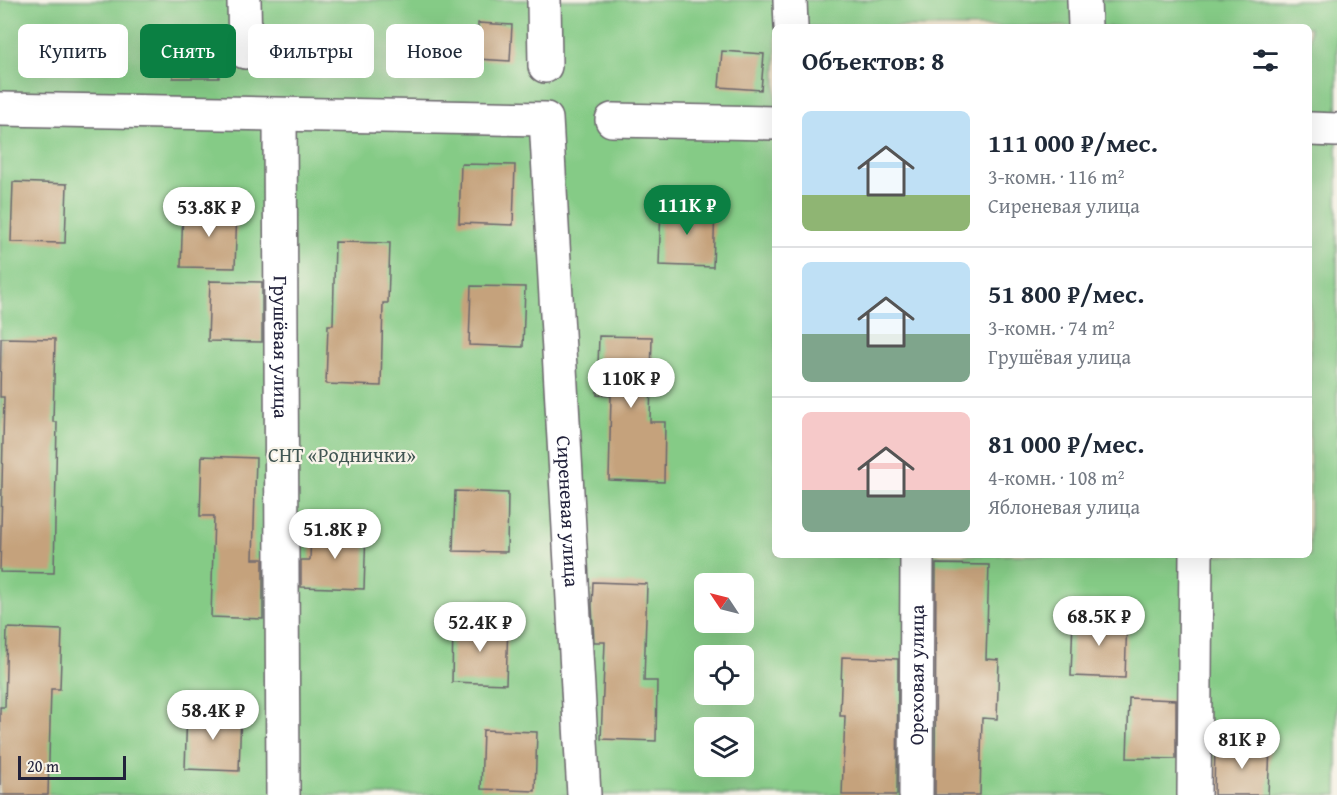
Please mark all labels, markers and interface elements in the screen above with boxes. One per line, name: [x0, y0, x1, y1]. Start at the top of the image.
chip: Купить: [18, 24, 128, 78]
chip: Снять: [140, 24, 236, 78]
chip: Фильтры: [248, 24, 374, 78]
chip: Новое: [386, 24, 484, 78]
text: Объектов: 8: [802, 41, 945, 80]
icon: filters: [1249, 44, 1282, 77]
text: 111 000 ₽/мес.: [988, 123, 1158, 162]
icon: home: [850, 135, 922, 207]
text: 3-комн. · 116 m²: [988, 162, 1124, 191]
pin: 111K ₽: [638, 185, 736, 236]
pin: 53.8K ₽: [154, 187, 264, 238]
text: 111K ₽: [658, 190, 716, 219]
text: Сиреневая улица: [988, 191, 1140, 220]
text: 53.8K ₽: [177, 192, 241, 221]
text: 51 800 ₽/мес.: [988, 274, 1144, 313]
street label: Грушёвая улица: [267, 275, 296, 419]
icon: home: [850, 286, 922, 358]
text: 3-комн. · 74 m²: [988, 313, 1115, 342]
text: Грушёвая улица: [988, 342, 1131, 371]
pin: 110K ₽: [582, 358, 680, 409]
text: 110K ₽: [602, 363, 660, 392]
text: 81 000 ₽/мес.: [988, 424, 1144, 463]
street label: Сиреневая улица: [550, 435, 587, 588]
icon: home: [850, 436, 922, 508]
park label: СНТ «Роднички»: [268, 440, 416, 469]
text: 4-комн. · 108 m²: [988, 463, 1124, 492]
text: Яблоневая улица: [988, 492, 1140, 521]
pin: 51.8K ₽: [280, 509, 390, 560]
text: 51.8K ₽: [303, 514, 367, 543]
north arrow: [694, 573, 754, 633]
map controls: [694, 573, 754, 777]
pin: 68.5K ₽: [1044, 596, 1154, 647]
text: 68.5K ₽: [1067, 601, 1131, 630]
pin: 52.4K ₽: [425, 602, 535, 653]
street label: Ореховая улица: [901, 604, 931, 745]
text: 52.4K ₽: [448, 607, 512, 636]
button: locate: [694, 645, 754, 705]
pin: 58.4K ₽: [158, 690, 268, 741]
text: 58.4K ₽: [181, 695, 245, 724]
button: layers: [694, 717, 754, 777]
pin: 81K ₽: [1200, 719, 1284, 770]
text: 81K ₽: [1218, 724, 1266, 753]
scale bar: [18, 753, 126, 780]
text: 20 m: [27, 754, 59, 778]

